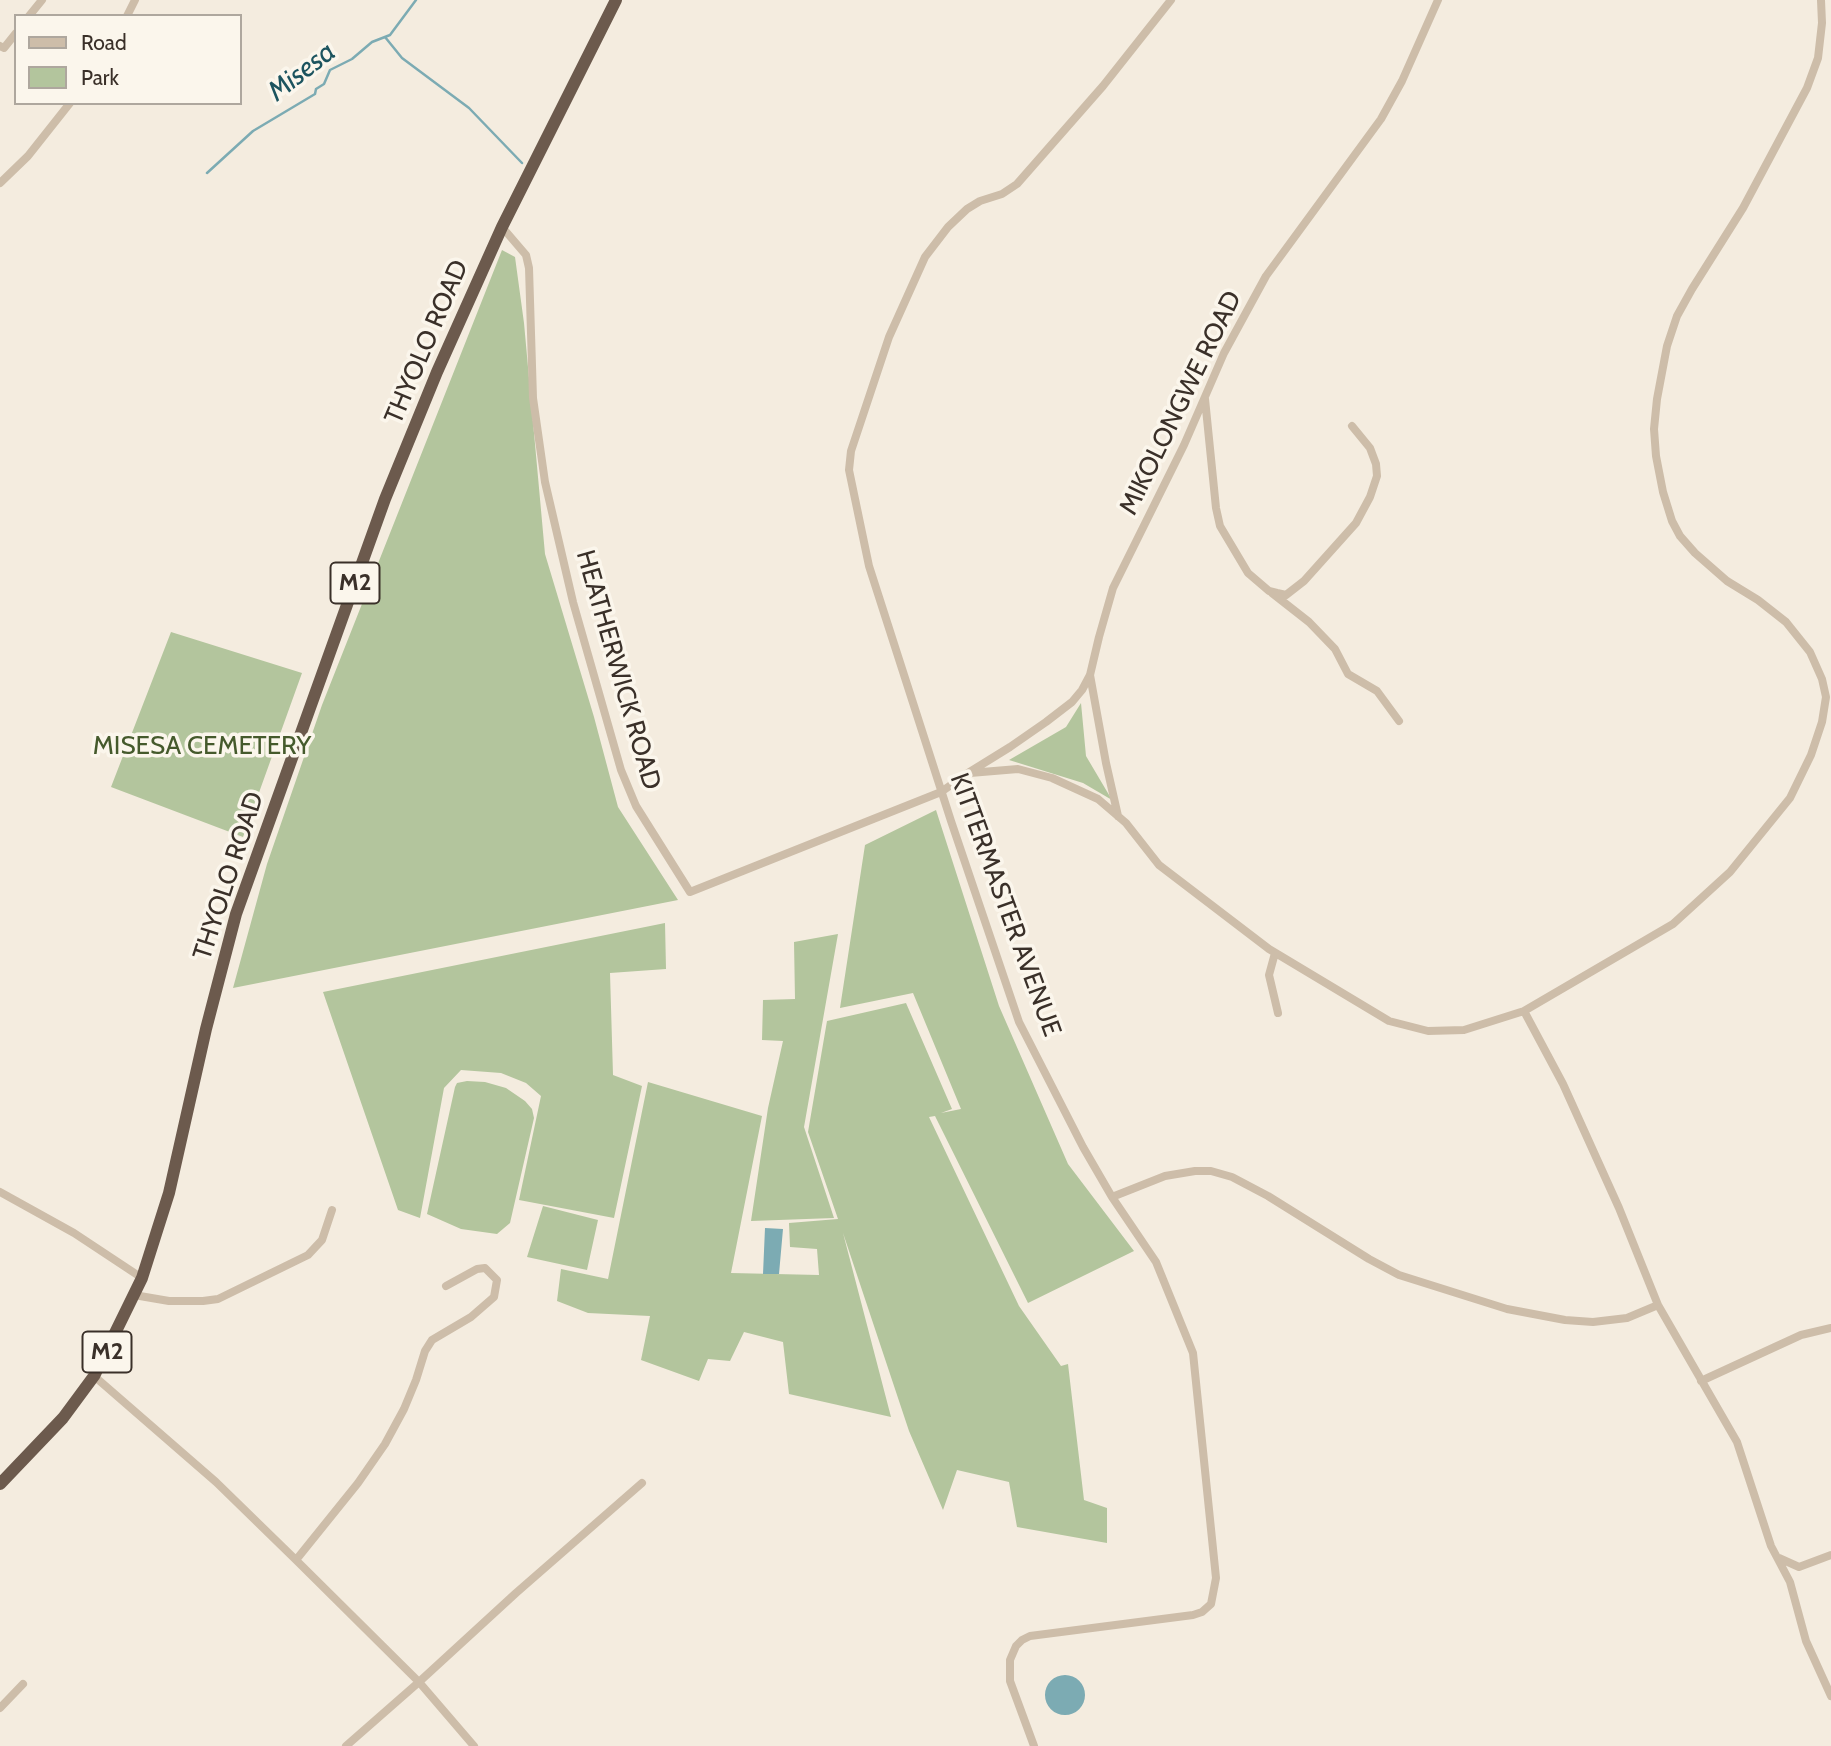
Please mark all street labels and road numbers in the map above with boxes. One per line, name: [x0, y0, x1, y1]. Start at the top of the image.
street label: THYOLO ROAD: [378, 255, 476, 429]
street label: MIKOLONGWE ROAD: [1113, 286, 1249, 520]
street label: HEATHERWICK ROAD: [569, 547, 667, 793]
road number: M2: [330, 562, 380, 604]
street label: KITTERMASTER AVENUE: [943, 769, 1067, 1041]
street label: THYOLO ROAD: [187, 788, 271, 964]
road number: M2: [82, 1332, 132, 1372]

